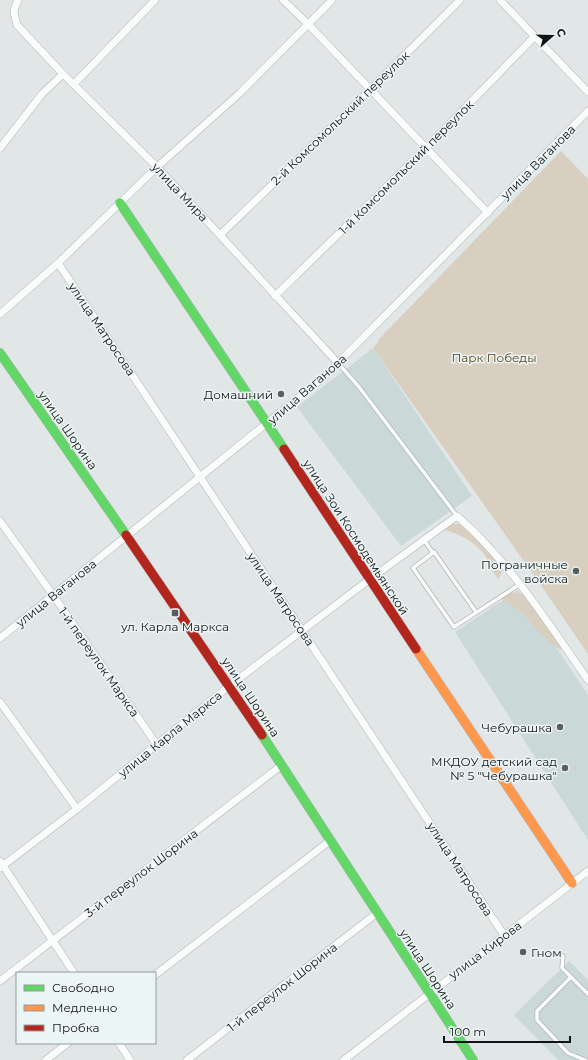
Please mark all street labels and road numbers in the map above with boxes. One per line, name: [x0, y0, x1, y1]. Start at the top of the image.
street label: 2-й Комсомольский переулок: [268, 48, 412, 188]
street label: 1-й Комсомольский переулок: [336, 97, 476, 237]
street label: улица Ваганова: [497, 122, 578, 203]
street label: улица Мира: [148, 159, 211, 225]
street label: улица Матросова: [65, 279, 139, 378]
street label: улица Ваганова: [264, 351, 349, 428]
street label: улица Шорина: [35, 387, 101, 472]
street label: улица Зои Космодемьянской: [299, 456, 412, 618]
street label: улица Матросова: [244, 549, 318, 648]
street label: улица Ваганова: [12, 556, 99, 631]
street label: 1-й переулок Маркса: [55, 604, 143, 720]
street label: улица Шорина: [218, 653, 283, 740]
street label: улица Карла Маркса: [114, 688, 225, 781]
street label: улица Матросова: [423, 818, 496, 919]
street label: 3-й переулок Шорина: [81, 826, 201, 920]
street label: улица Кирова: [445, 918, 524, 983]
street label: улица Шорина: [396, 925, 460, 1012]
street label: 1-й переулок Шорина: [224, 939, 340, 1035]

